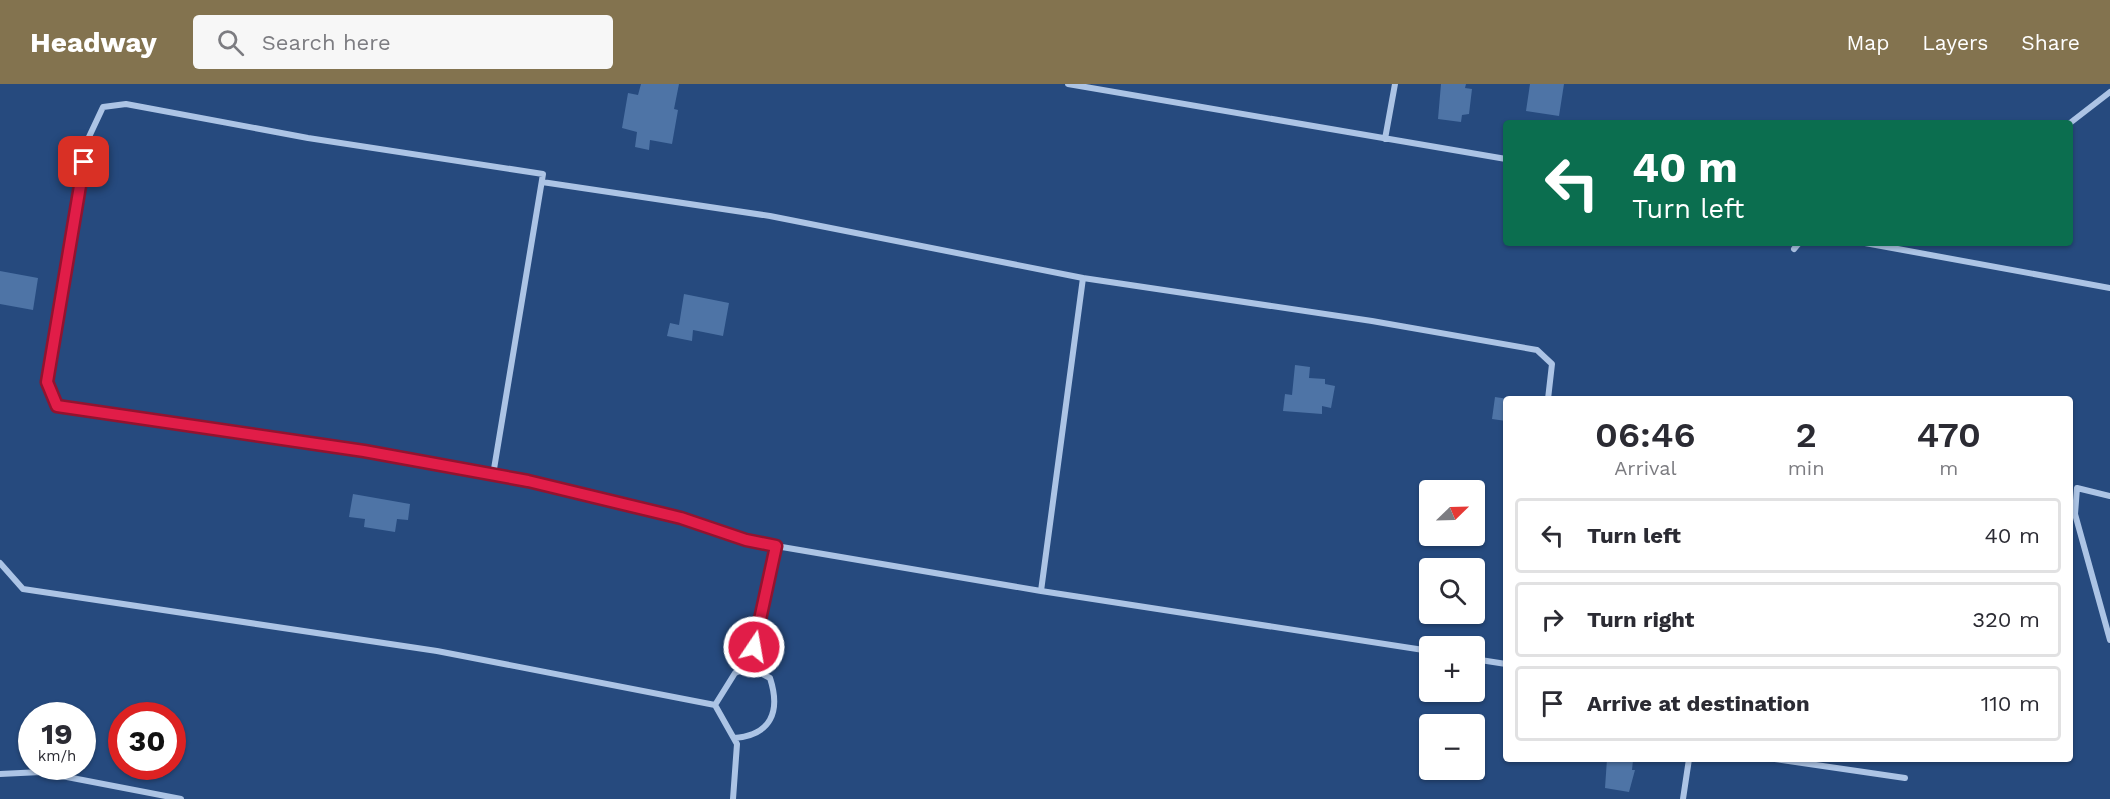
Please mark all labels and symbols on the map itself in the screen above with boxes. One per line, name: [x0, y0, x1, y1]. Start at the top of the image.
pin: [58, 136, 109, 187]
north arrow: [1419, 480, 1485, 546]
position arrow: [722, 615, 786, 679]
speed limit sign: 30: [108, 702, 186, 780]

